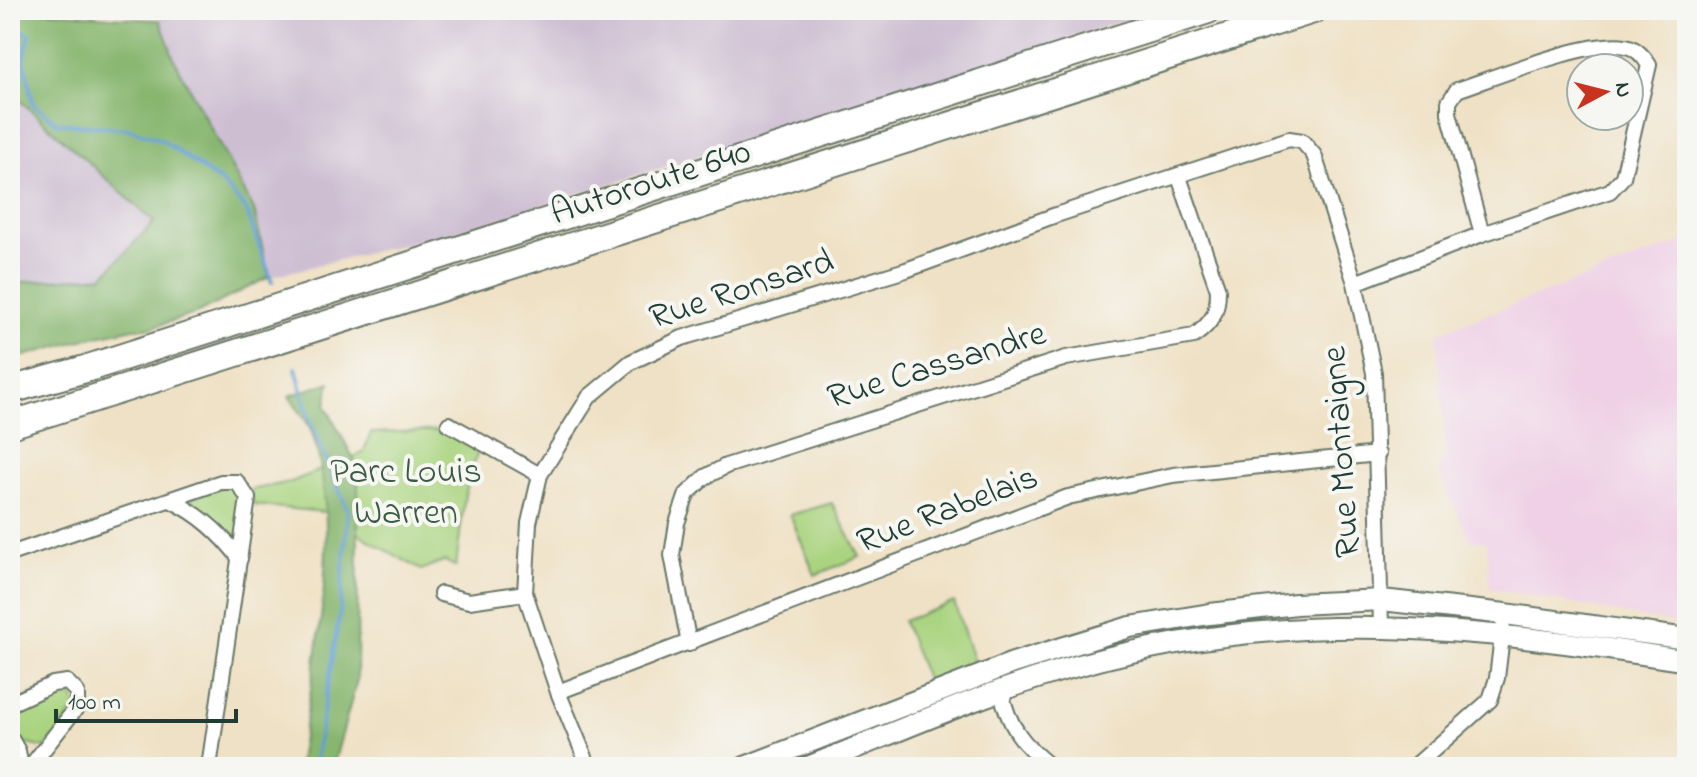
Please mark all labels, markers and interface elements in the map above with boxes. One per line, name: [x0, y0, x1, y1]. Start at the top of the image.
north arrow: [1565, 52, 1645, 132]
text: N: [1605, 81, 1639, 99]
street label: Autoroute 640: [544, 127, 758, 241]
street label: Rue Ronsard: [643, 236, 841, 346]
street label: Rue Cassandre: [821, 308, 1054, 425]
street label: Rue Montaigne: [1309, 344, 1377, 560]
park label: Parc Louis Warren: [330, 447, 482, 541]
street label: Rue Rabelais: [850, 452, 1046, 570]
scale bar: [56, 673, 236, 723]
text: 100 m: [68, 686, 121, 721]

